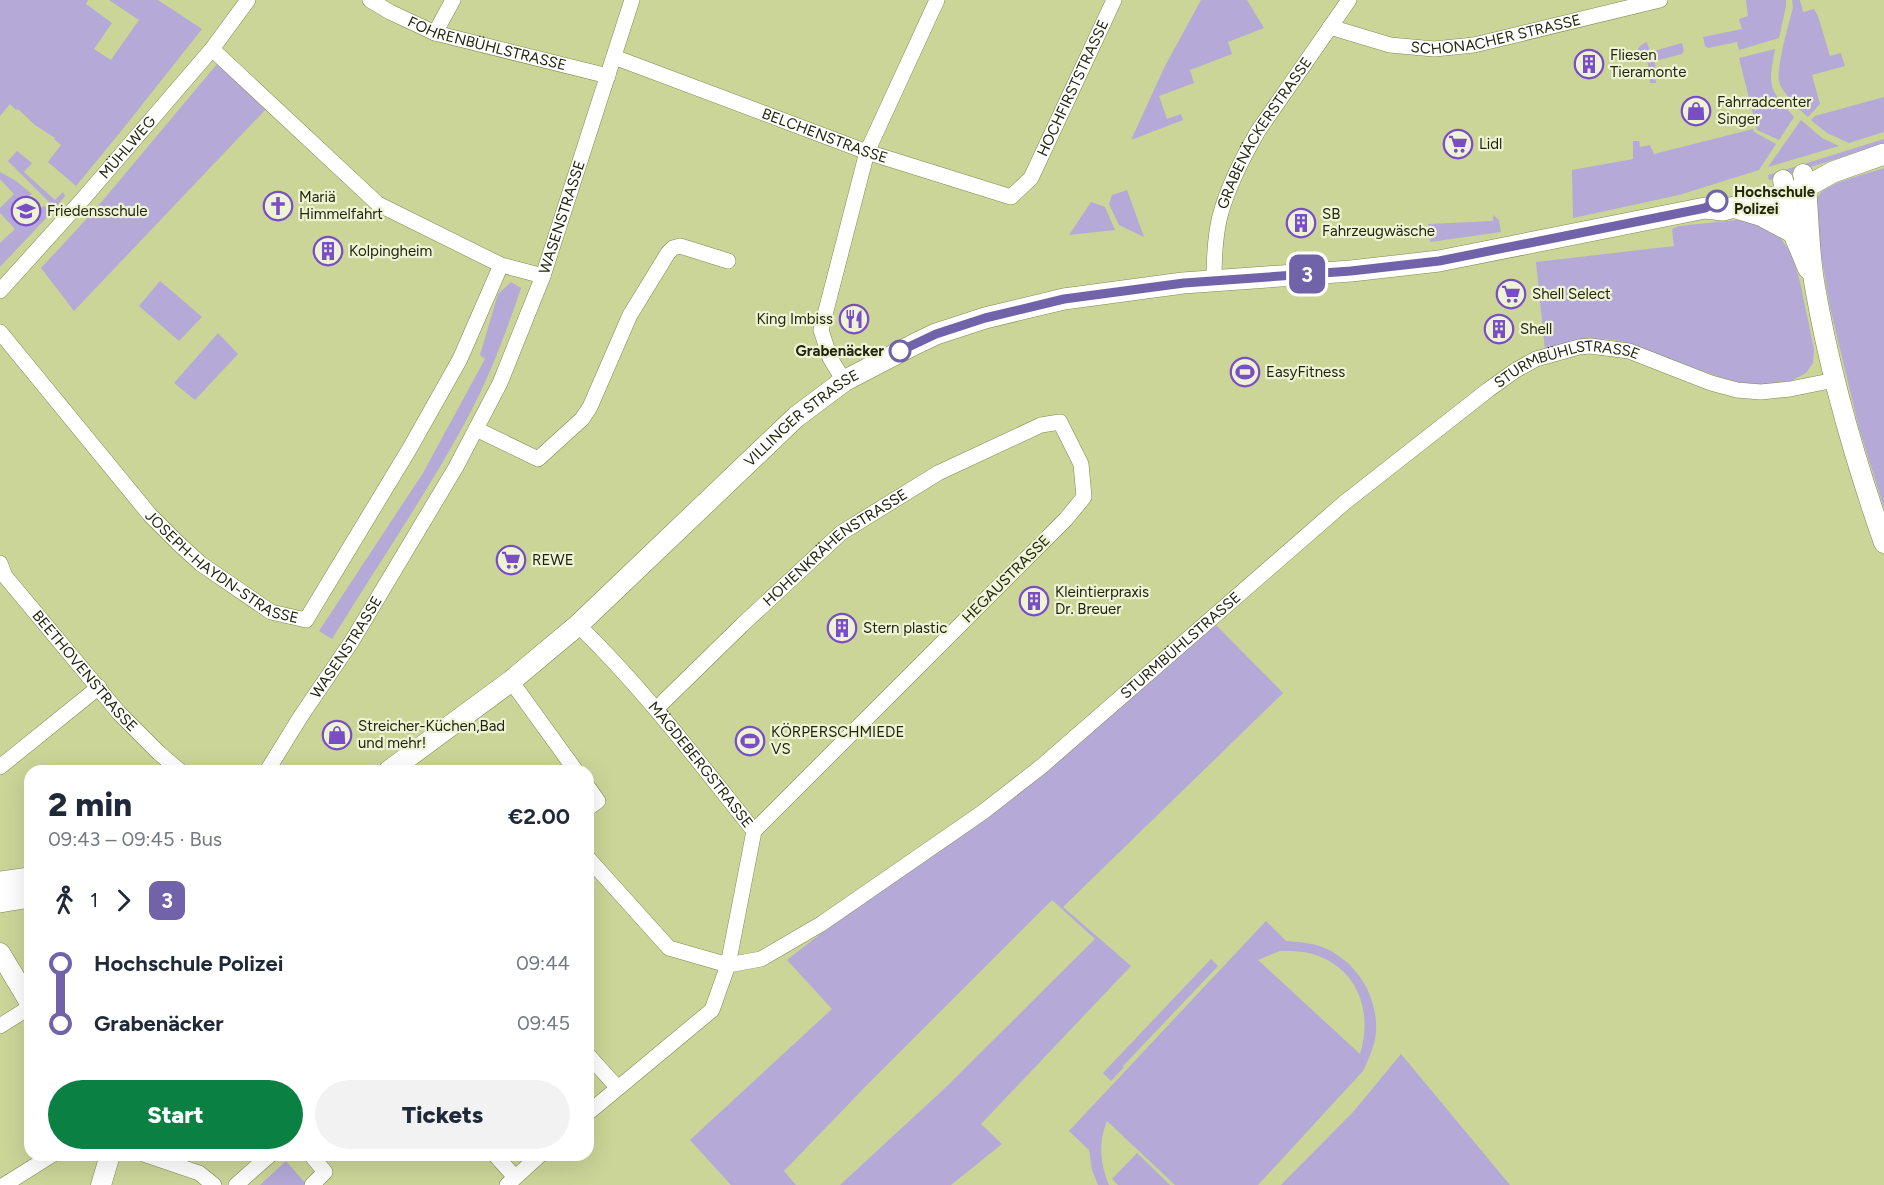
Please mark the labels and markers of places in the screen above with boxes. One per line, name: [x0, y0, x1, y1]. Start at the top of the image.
place label: Fliesen Tieramonte: [1610, 46, 1686, 81]
building icon: Fliesen Tieramonte: [1573, 48, 1605, 80]
place label: Fahrradcenter Singer: [1717, 93, 1811, 128]
shop icon: Fahrradcenter Singer: [1680, 95, 1712, 127]
supermarket icon: Lidl: [1442, 128, 1474, 160]
place label: Lidl: [1479, 135, 1502, 153]
place label: Hochschule Polizei: [1734, 183, 1816, 218]
place label: Mariä Himmelfahrt: [299, 188, 383, 223]
church icon: Mariä Himmelfahrt: [262, 190, 294, 222]
marker: Hochschule Polizei: [1706, 190, 1728, 212]
school or university icon: Friedensschule: [10, 195, 42, 227]
place label: Friedensschule: [47, 202, 147, 220]
place label: SB Fahrzeugwäsche: [1322, 205, 1435, 240]
building icon: SB Fahrzeugwäsche: [1285, 207, 1317, 239]
building icon: Kolpingheim: [312, 235, 344, 267]
place label: Kolpingheim: [349, 242, 432, 260]
supermarket icon: Shell Select: [1495, 278, 1527, 310]
place label: Shell Select: [1532, 285, 1611, 303]
restaurant icon: King Imbiss: [838, 303, 870, 335]
place label: King Imbiss: [756, 310, 833, 328]
building icon: Shell: [1483, 313, 1515, 345]
place label: Shell: [1520, 320, 1552, 338]
marker: Grabenäcker: [889, 340, 911, 362]
place label: Grabenäcker: [796, 342, 884, 360]
sports icon: EasyFitness: [1229, 356, 1261, 388]
place label: EasyFitness: [1266, 363, 1345, 381]
supermarket icon: REWE: [495, 544, 527, 576]
place label: REWE: [532, 551, 574, 569]
place label: Kleintierpraxis Dr. Breuer: [1055, 583, 1149, 618]
building icon: Kleintierpraxis Dr. Breuer: [1018, 585, 1050, 617]
building icon: Stern plastic: [826, 612, 858, 644]
place label: Stern plastic: [863, 619, 947, 637]
place label: Streicher-Küchen,Bad und mehr!: [358, 717, 505, 752]
shop icon: Streicher-Küchen,Bad und mehr!: [321, 719, 353, 751]
place label: KÖRPERSCHMIEDE VS: [771, 723, 904, 758]
sports icon: KÖRPERSCHMIEDE VS: [734, 725, 766, 757]

